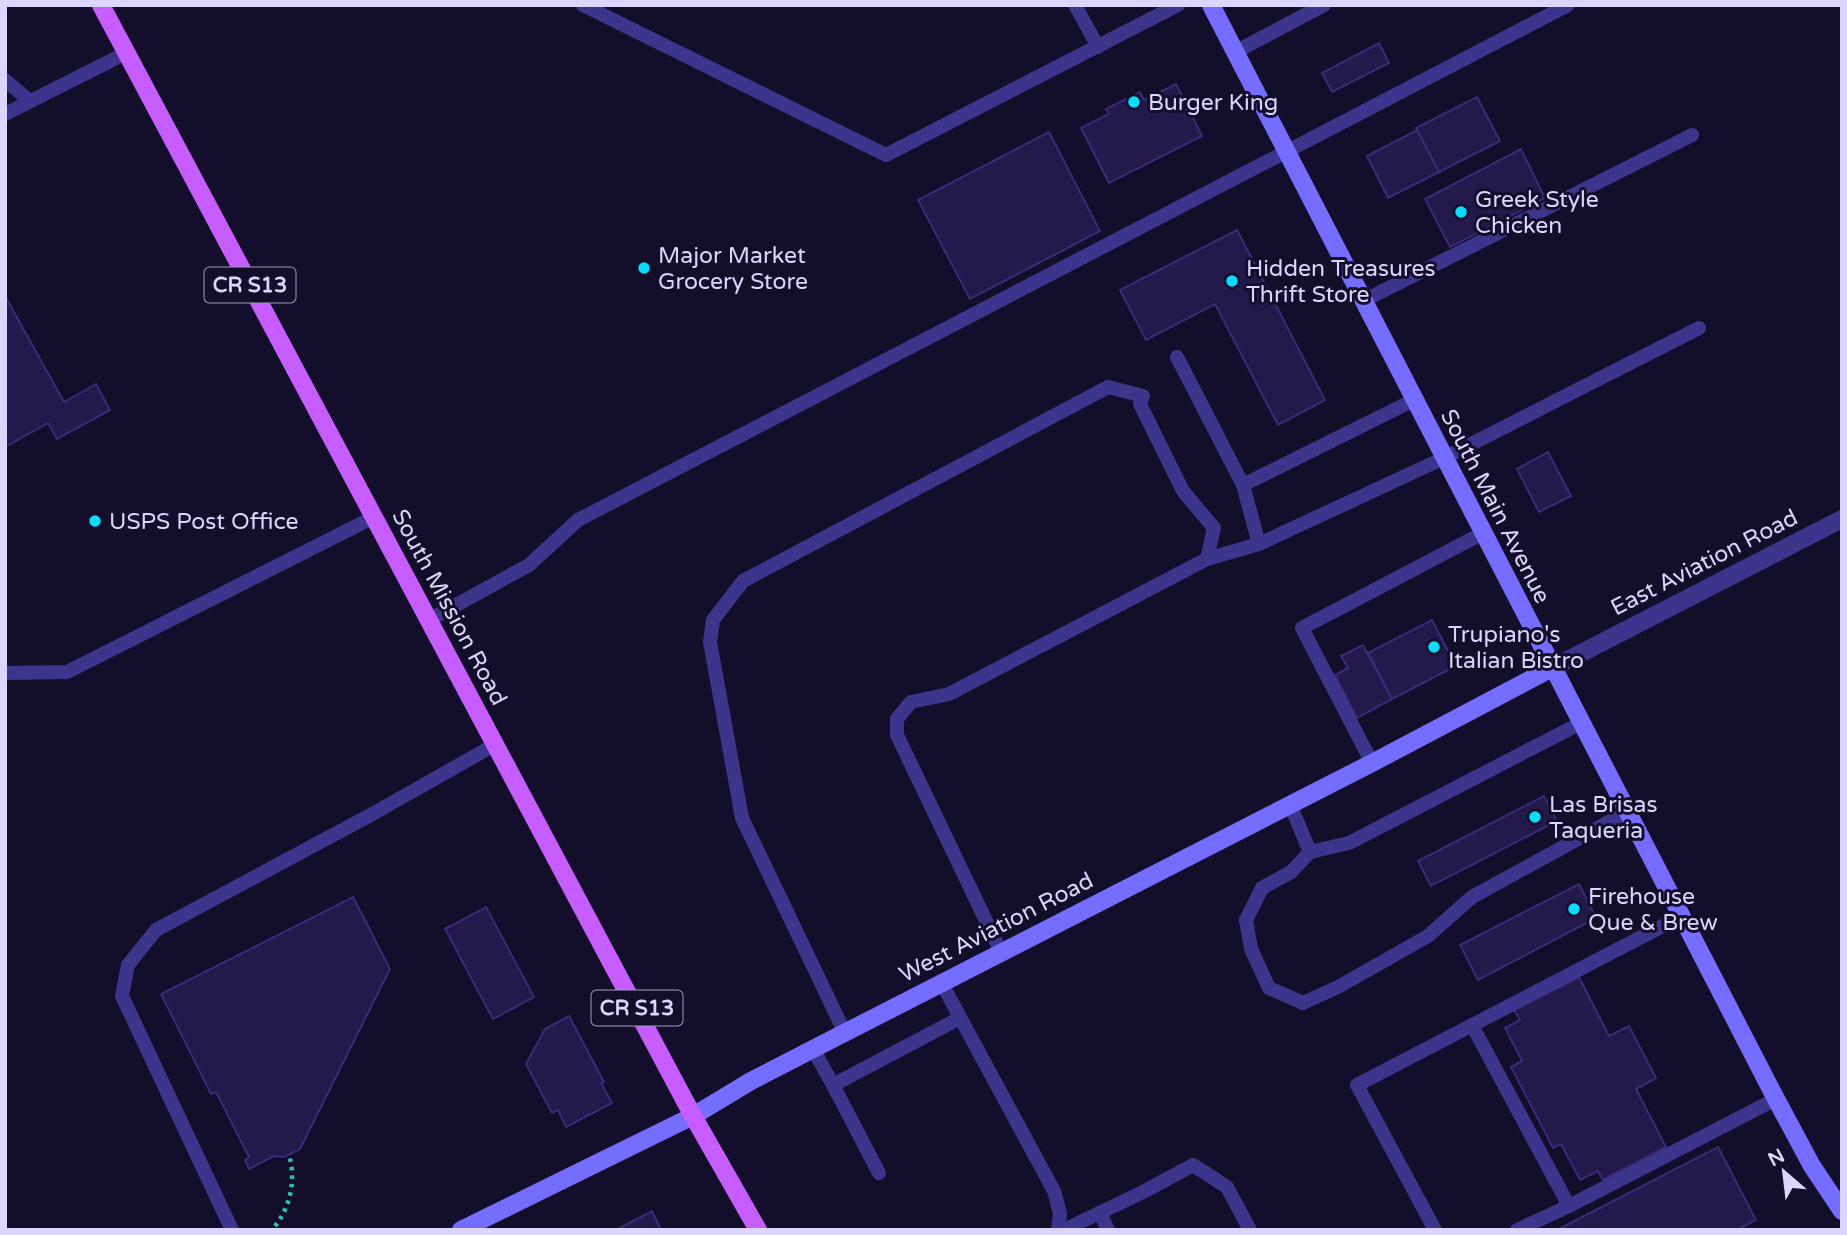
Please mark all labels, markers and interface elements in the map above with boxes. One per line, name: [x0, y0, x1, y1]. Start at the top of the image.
place label: Burger King: [1148, 89, 1278, 117]
marker: Burger King: [1126, 94, 1142, 110]
place label: Greek Style Chicken: [1475, 186, 1599, 240]
marker: Greek Style Chicken: [1453, 204, 1469, 220]
place label: Major Market Grocery Store: [658, 242, 808, 296]
place label: Hidden Treasures Thrift Store: [1246, 255, 1436, 309]
marker: Major Market Grocery Store: [636, 260, 652, 276]
road number: CR S13: [204, 268, 296, 302]
marker: Hidden Treasures Thrift Store: [1224, 273, 1240, 289]
street label: South Main Avenue: [1434, 405, 1556, 608]
street label: East Aviation Road: [1606, 504, 1803, 622]
street label: South Mission Road: [386, 505, 513, 710]
place label: USPS Post Office: [109, 508, 299, 536]
marker: USPS Post Office: [87, 513, 103, 529]
place label: Trupiano's Italian Bistro: [1448, 621, 1584, 675]
marker: Trupiano's Italian Bistro: [1426, 639, 1442, 655]
place label: Las Brisas Taqueria: [1549, 791, 1658, 845]
marker: Las Brisas Taqueria: [1527, 809, 1543, 825]
street label: West Aviation Road: [895, 867, 1098, 989]
place label: Firehouse Que & Brew: [1588, 883, 1718, 937]
marker: Firehouse Que & Brew: [1566, 901, 1582, 917]
road number: CR S13: [592, 990, 682, 1026]
north arrow: [1749, 1137, 1819, 1207]
text: N: [1765, 1145, 1788, 1171]

